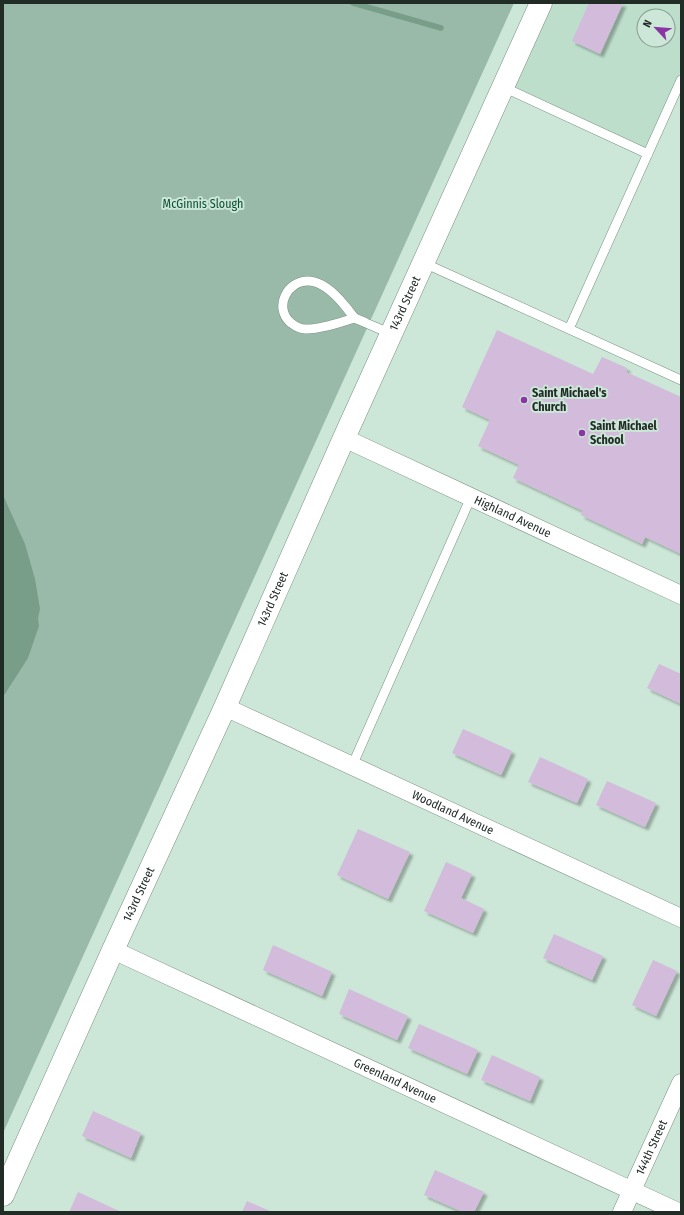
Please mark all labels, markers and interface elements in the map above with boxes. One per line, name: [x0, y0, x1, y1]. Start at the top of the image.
north arrow: [636, 8, 676, 48]
text: N: [640, 18, 655, 30]
park label: McGinnis Slough: [163, 197, 243, 211]
street label: 143rd Street: [387, 274, 423, 333]
place label: Saint Michael's Church: [532, 386, 607, 414]
marker: Saint Michael's Church: [519, 395, 529, 405]
place label: Saint Michael School: [590, 419, 658, 447]
marker: Saint Michael School: [577, 428, 587, 438]
street label: Highland Avenue: [472, 493, 553, 540]
street label: 143rd Street: [254, 570, 291, 629]
street label: Woodland Avenue: [410, 787, 496, 837]
street label: 143rd Street: [120, 865, 157, 924]
street label: Greenland Avenue: [352, 1056, 439, 1106]
street label: 144th Street: [633, 1118, 670, 1177]

